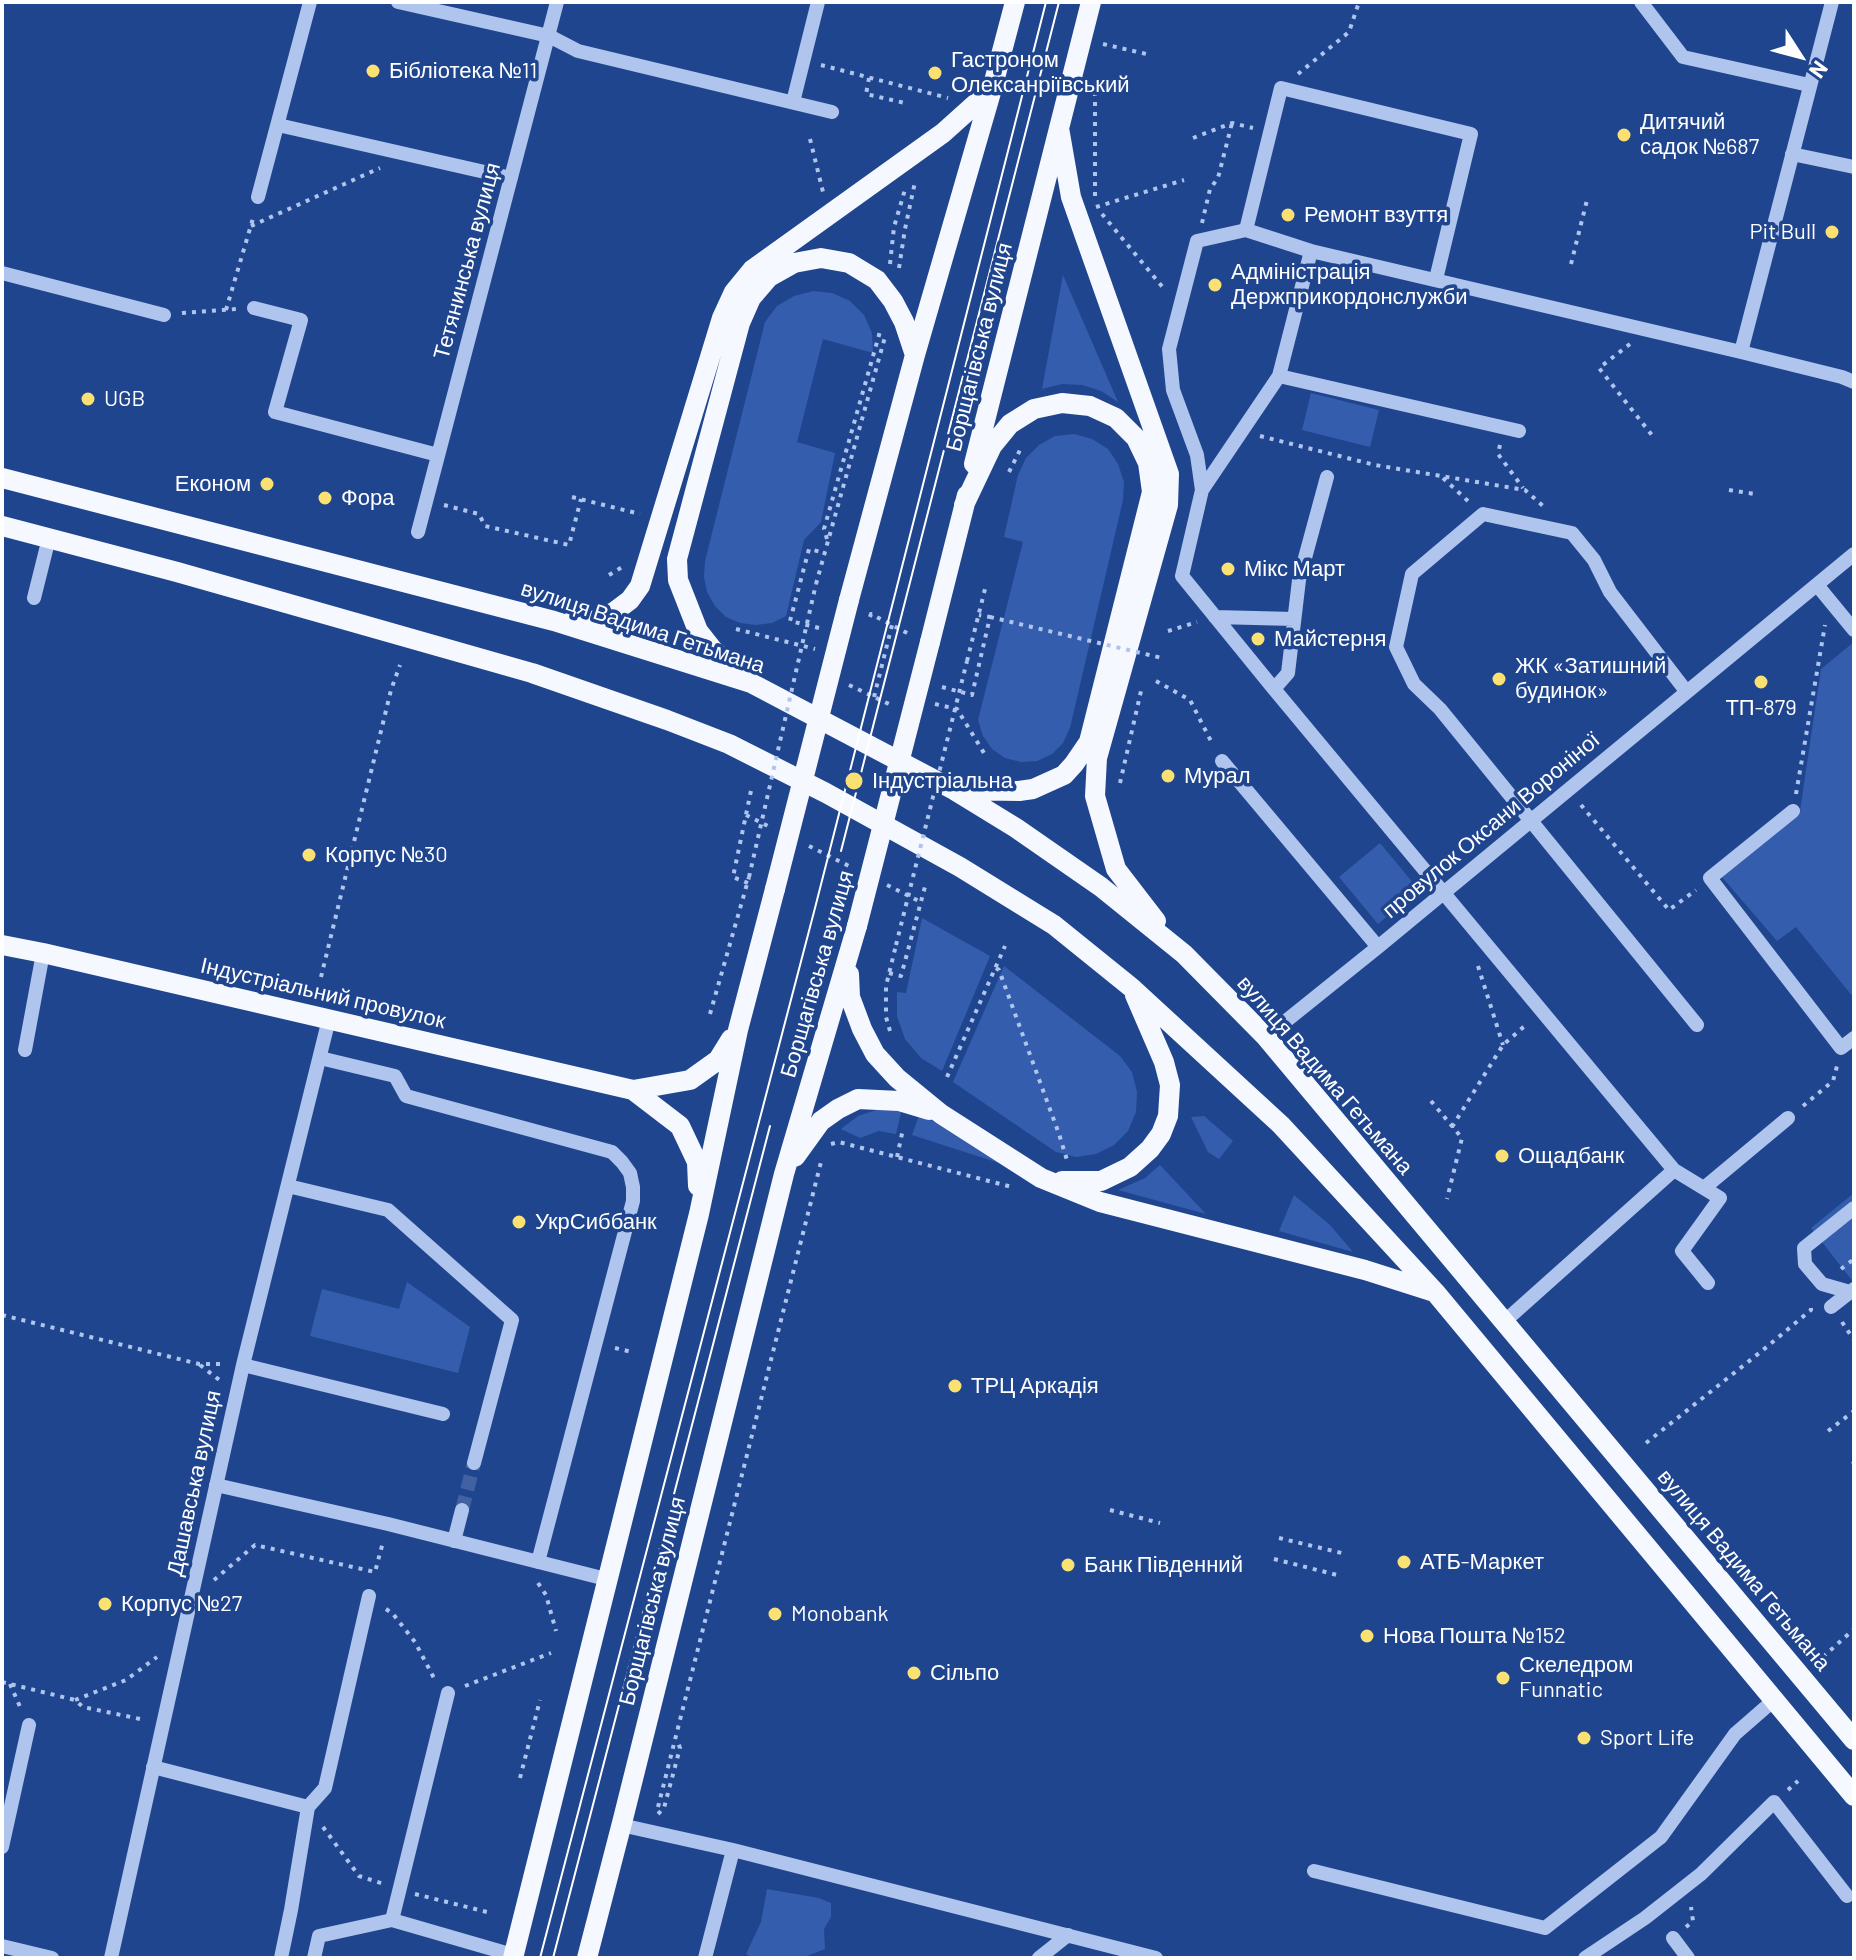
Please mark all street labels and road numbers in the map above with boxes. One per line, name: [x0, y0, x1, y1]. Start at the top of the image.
street label: Тетянинська вулиця: [428, 160, 506, 362]
street label: Борщагівська вулиця: [940, 240, 1018, 454]
street label: вулиця Вадима Гетьмана: [518, 575, 768, 679]
street label: провулок Оксани Вороніної: [1377, 726, 1605, 924]
street label: Борщагівська вулиця: [775, 867, 859, 1081]
street label: Індустріальний провулок: [198, 952, 448, 1034]
street label: вулиця Вадима Гетьмана: [1231, 970, 1419, 1180]
street label: Дашавська вулиця: [161, 1388, 227, 1578]
street label: вулиця Вадима Гетьмана: [1652, 1464, 1836, 1676]
street label: Борщагівська вулиця: [613, 1494, 691, 1708]

